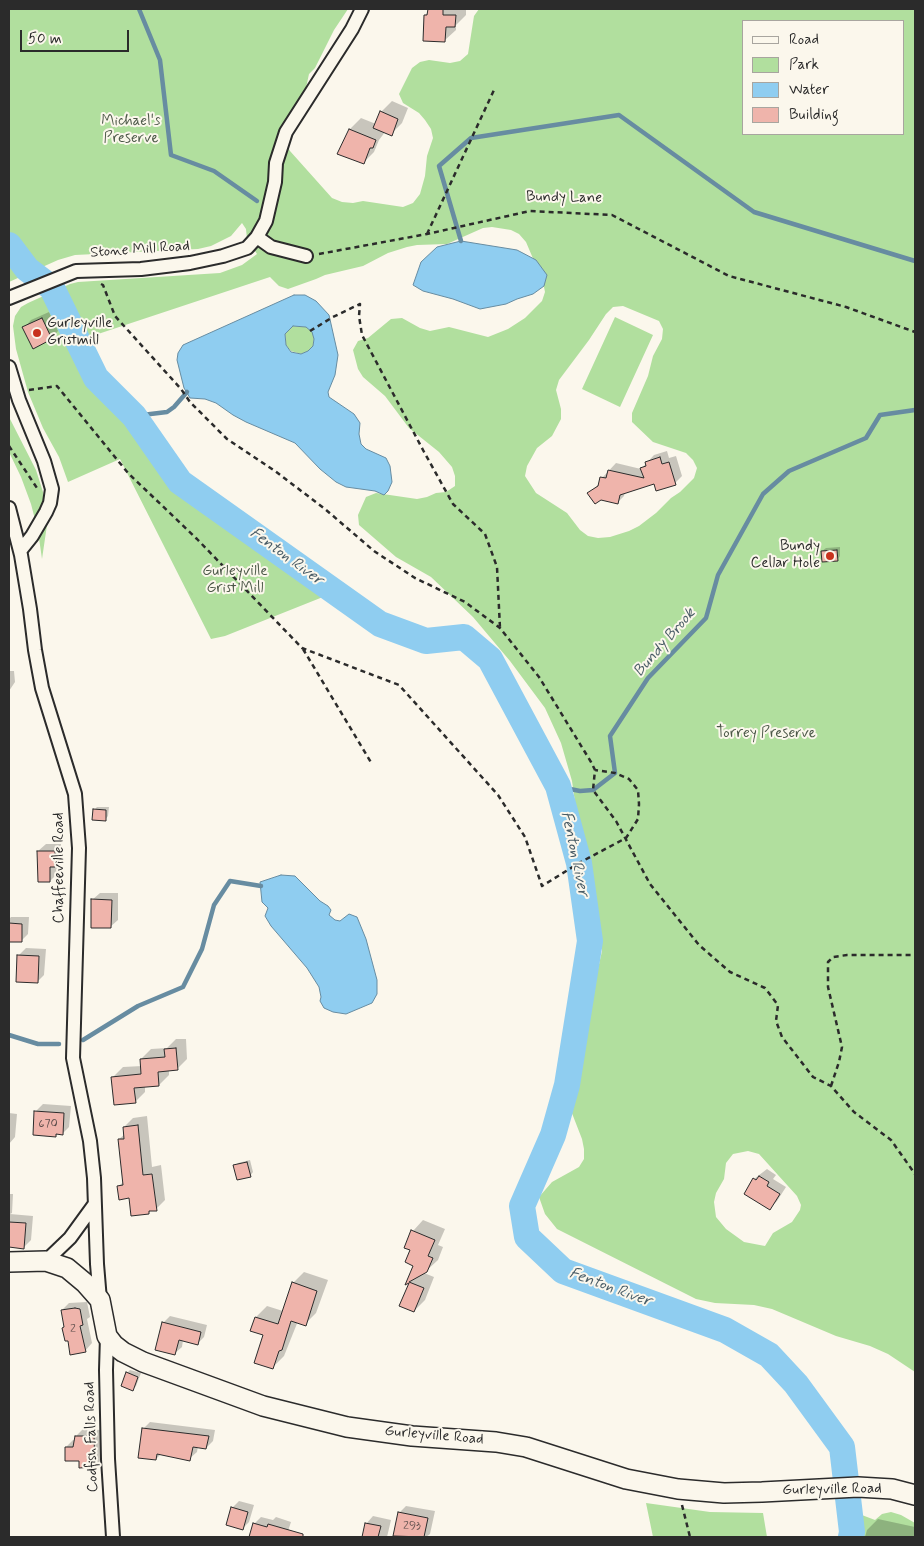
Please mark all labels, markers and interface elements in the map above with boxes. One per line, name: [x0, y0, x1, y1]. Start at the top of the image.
scale bar: [22, 20, 131, 52]
legend: [742, 20, 904, 135]
text: 50 m: [28, 29, 62, 49]
text: Road: [789, 30, 819, 50]
text: Park: [789, 55, 819, 75]
text: Water: [789, 80, 829, 100]
text: Building: [789, 105, 839, 125]
park label: Michael's Preserve: [101, 113, 161, 148]
street label: Bundy Lane: [526, 188, 602, 208]
street label: Stone Mill Road: [90, 238, 190, 262]
place label: Gurleyville Gristmill: [47, 315, 112, 350]
marker: Gurleyville Gristmill: [31, 327, 43, 339]
water label: Fenton River: [246, 524, 326, 590]
place label: Bundy Cellar Hole: [751, 538, 820, 573]
marker: Bundy Cellar Hole: [824, 550, 836, 562]
park label: Gurleyville Grist Mill: [202, 563, 268, 598]
water label: Bundy Brook: [630, 605, 700, 681]
park label: Torrey Preserve: [716, 725, 816, 743]
water label: Fenton River: [556, 810, 592, 898]
street label: Chaffeeville Road: [51, 813, 69, 923]
house number: 670: [38, 1117, 58, 1131]
water label: Fenton River: [566, 1264, 654, 1312]
house number: 2: [70, 1322, 76, 1336]
street label: Codfish Falls Road: [81, 1381, 103, 1493]
street label: Gurleyville Road: [384, 1423, 484, 1449]
street label: Gurleyville Road: [782, 1480, 882, 1500]
house number: 293: [403, 1519, 421, 1533]

